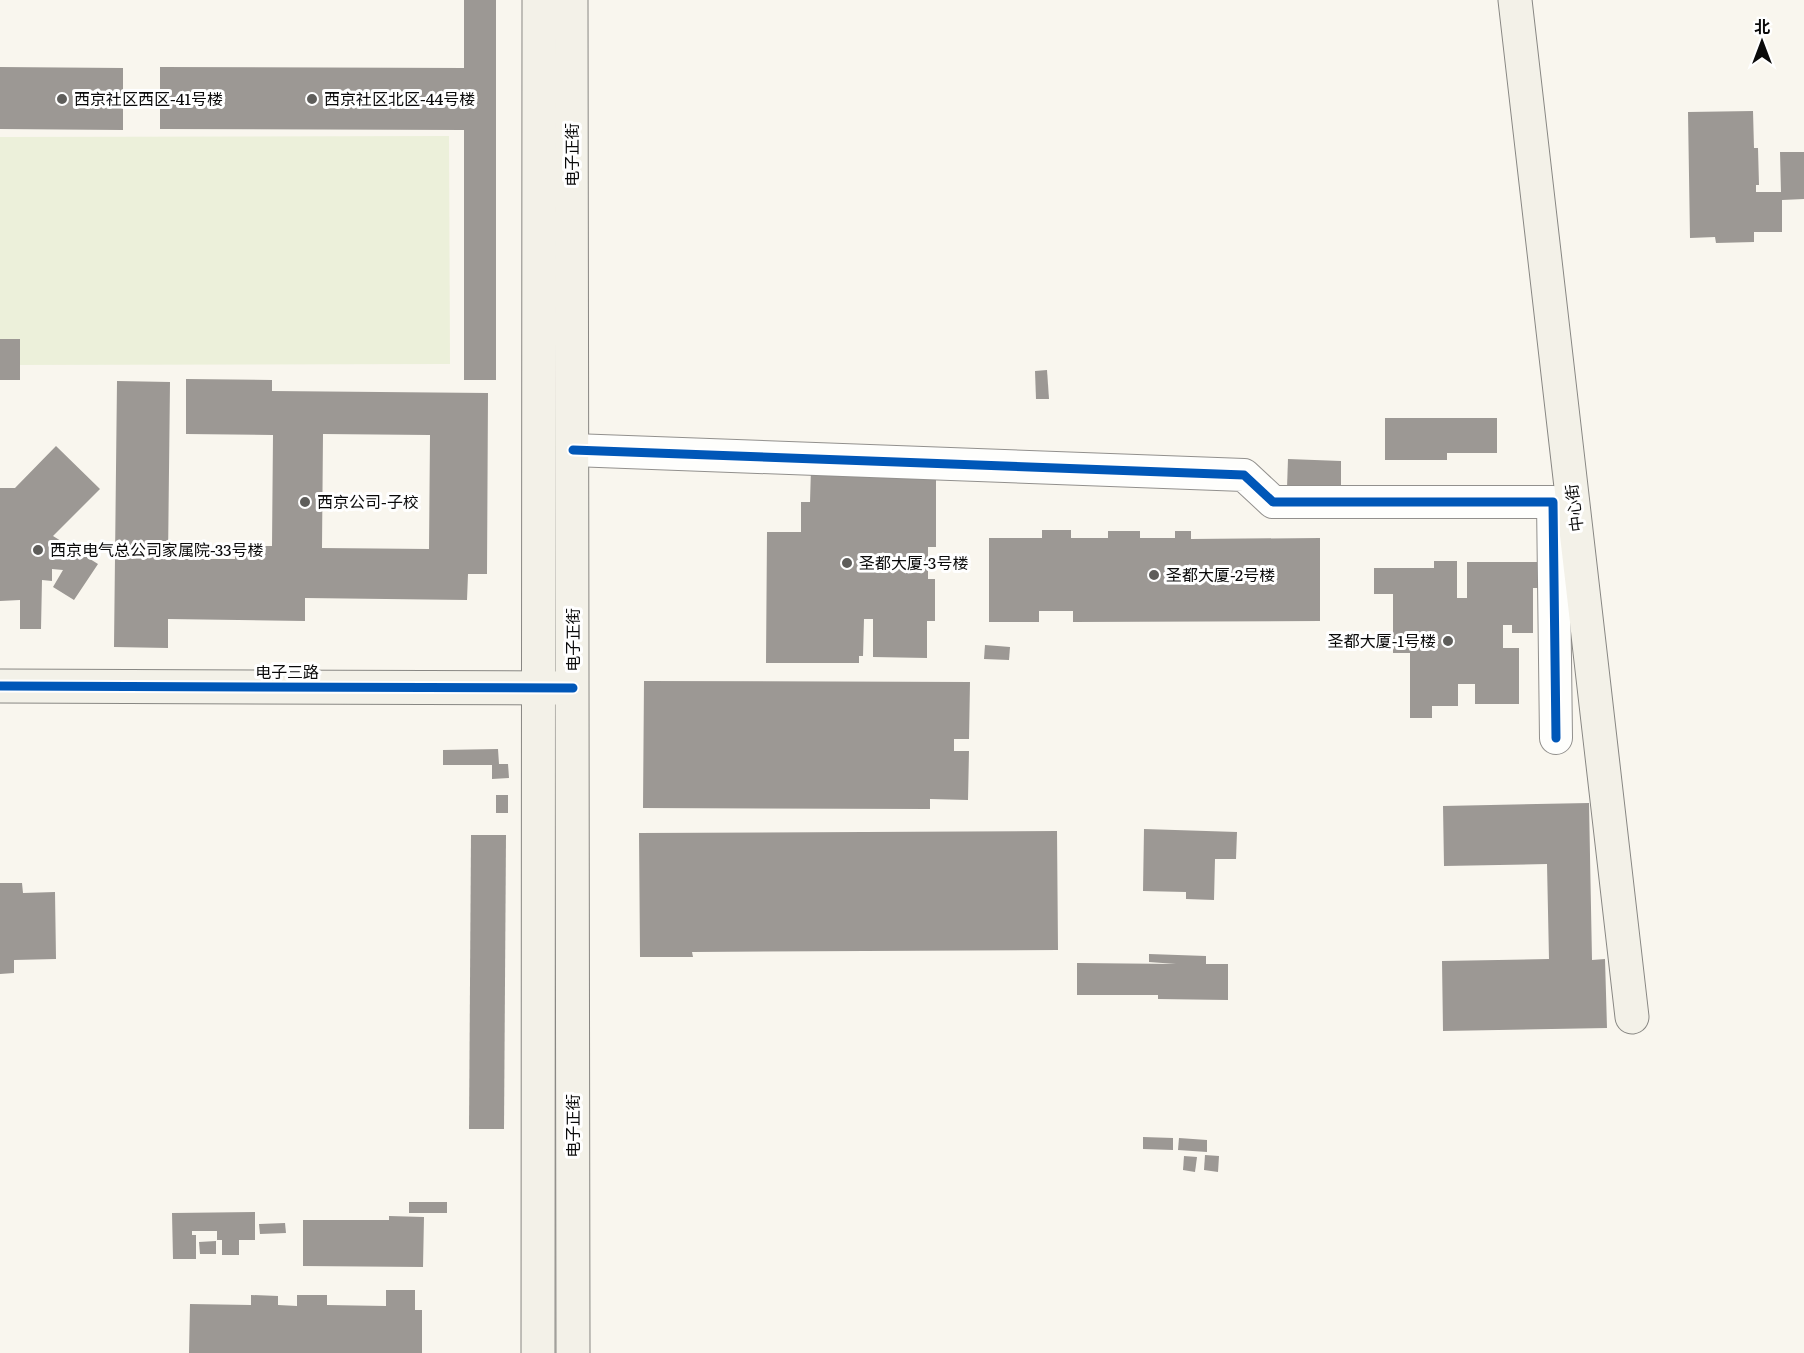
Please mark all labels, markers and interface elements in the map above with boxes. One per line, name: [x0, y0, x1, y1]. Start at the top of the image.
north arrow: [1732, 12, 1792, 72]
text: 北: [1754, 14, 1770, 38]
place label: 西京社区西区-41号楼: [74, 86, 223, 110]
place label: 西京社区北区-44号楼: [324, 86, 475, 110]
marker: 西京社区西区-41号楼: [55, 92, 69, 106]
marker: 西京社区北区-44号楼: [305, 92, 319, 106]
street label: 电子正街: [559, 123, 583, 187]
street label: 中心街: [1558, 483, 1588, 533]
place label: 西京公司-子校: [317, 489, 419, 513]
marker: 西京公司-子校: [298, 495, 312, 509]
place label: 西京电气总公司家属院-33号楼: [50, 537, 264, 561]
marker: 西京电气总公司家属院-33号楼: [31, 543, 45, 557]
place label: 圣都大厦-3号楼: [859, 550, 968, 574]
marker: 圣都大厦-3号楼: [840, 556, 854, 570]
place label: 圣都大厦-2号楼: [1166, 562, 1275, 586]
marker: 圣都大厦-2号楼: [1147, 568, 1161, 582]
street label: 电子正街: [560, 608, 584, 672]
place label: 圣都大厦-1号楼: [1328, 628, 1436, 652]
marker: 圣都大厦-1号楼: [1441, 634, 1455, 648]
street label: 电子三路: [255, 659, 319, 683]
street label: 电子正街: [560, 1094, 584, 1158]

